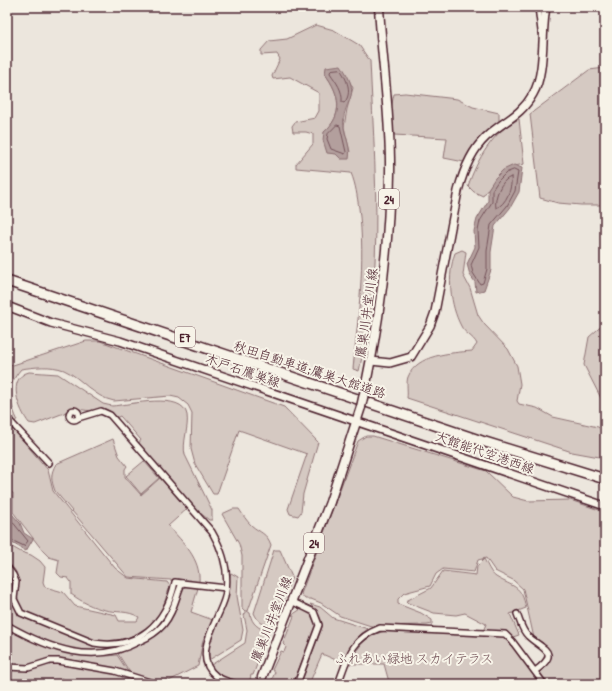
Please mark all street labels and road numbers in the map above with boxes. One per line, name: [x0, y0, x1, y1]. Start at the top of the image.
road number: 24: [379, 189, 399, 209]
street label: 鷹巣川井堂川線: [351, 266, 381, 359]
road number: E7: [175, 327, 195, 347]
street label: 秋田自動車道;鷹巣大館道路: [232, 336, 388, 402]
street label: 木戸石鷹巣線: [203, 349, 284, 392]
street label: 大館能代空港西線: [433, 427, 538, 478]
road number: 24: [304, 533, 324, 553]
street label: 鷹巣川井堂川線: [246, 572, 296, 665]

